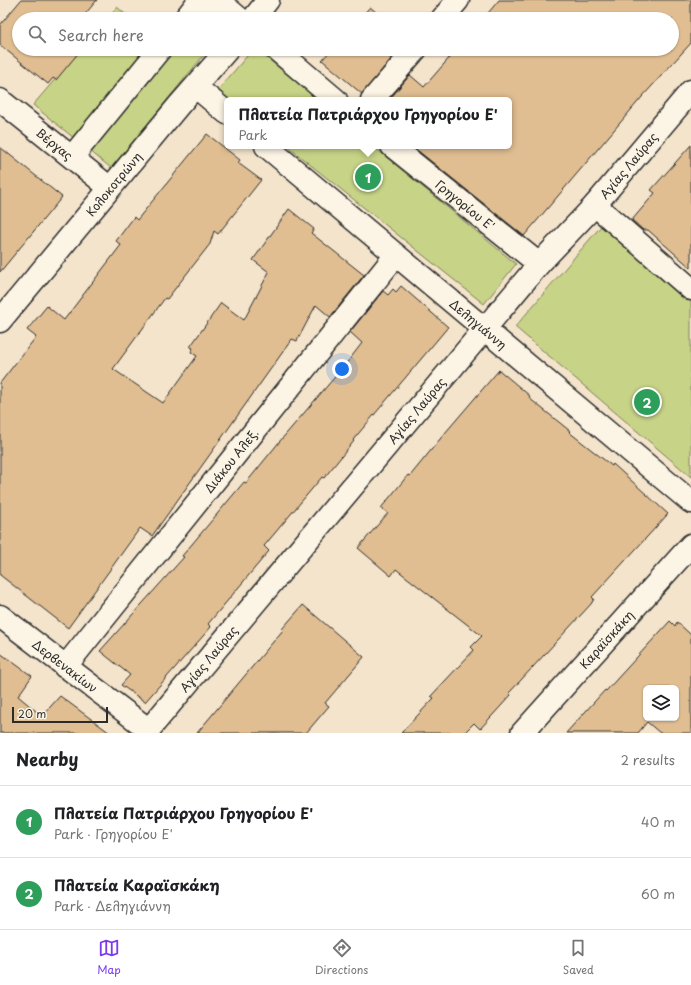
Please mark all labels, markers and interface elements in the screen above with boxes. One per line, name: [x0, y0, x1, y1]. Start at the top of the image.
search box: [12, 12, 679, 56]
icon: search: [26, 23, 48, 45]
text: Search here: [58, 23, 144, 46]
popup: [224, 97, 512, 149]
text: Πλατεία Πατριάρχου Γρηγορίου Ε': [238, 102, 498, 125]
street label: Βέργας: [32, 123, 77, 164]
text: Park: [238, 125, 267, 144]
street label: Αγίας Λαύρας: [595, 128, 662, 203]
street label: Κολοκοτρώνη: [81, 148, 146, 220]
pin: 1: [355, 162, 381, 192]
street label: Γρηγορίου Ε': [432, 175, 499, 234]
street label: Δεληγιάννη: [446, 295, 511, 353]
your location: [332, 359, 352, 379]
street label: Αγίας Λαύρας: [383, 373, 450, 447]
pin: 2: [634, 387, 660, 417]
street label: Διάκου Αλεξ.: [200, 424, 262, 496]
street label: Καραϊσκάκη: [575, 606, 638, 673]
street label: Αγίας Λαύρας: [175, 621, 241, 696]
street label: Δερβενακίων: [29, 635, 102, 697]
map controls: [643, 685, 679, 721]
button: layers: [643, 685, 679, 721]
scale bar: [12, 705, 108, 724]
text: 20 m: [18, 705, 46, 722]
text: Nearby: [16, 746, 78, 772]
text: 2 results: [621, 750, 675, 769]
text: Πλατεία Πατριάρχου Γρηγορίου Ε': [54, 801, 313, 824]
text: 1: [26, 812, 32, 831]
text: 40 m: [641, 812, 675, 831]
text: Park · Γρηγορίου Ε': [54, 824, 173, 843]
text: Πλατεία Καραϊσκάκη: [54, 873, 220, 896]
text: 2: [24, 884, 34, 903]
text: 60 m: [641, 884, 675, 903]
text: Park · Δεληγιάννη: [54, 896, 171, 915]
tab: Map: [97, 937, 121, 978]
tab: Directions: [315, 937, 368, 978]
tab: Saved: [563, 937, 594, 978]

